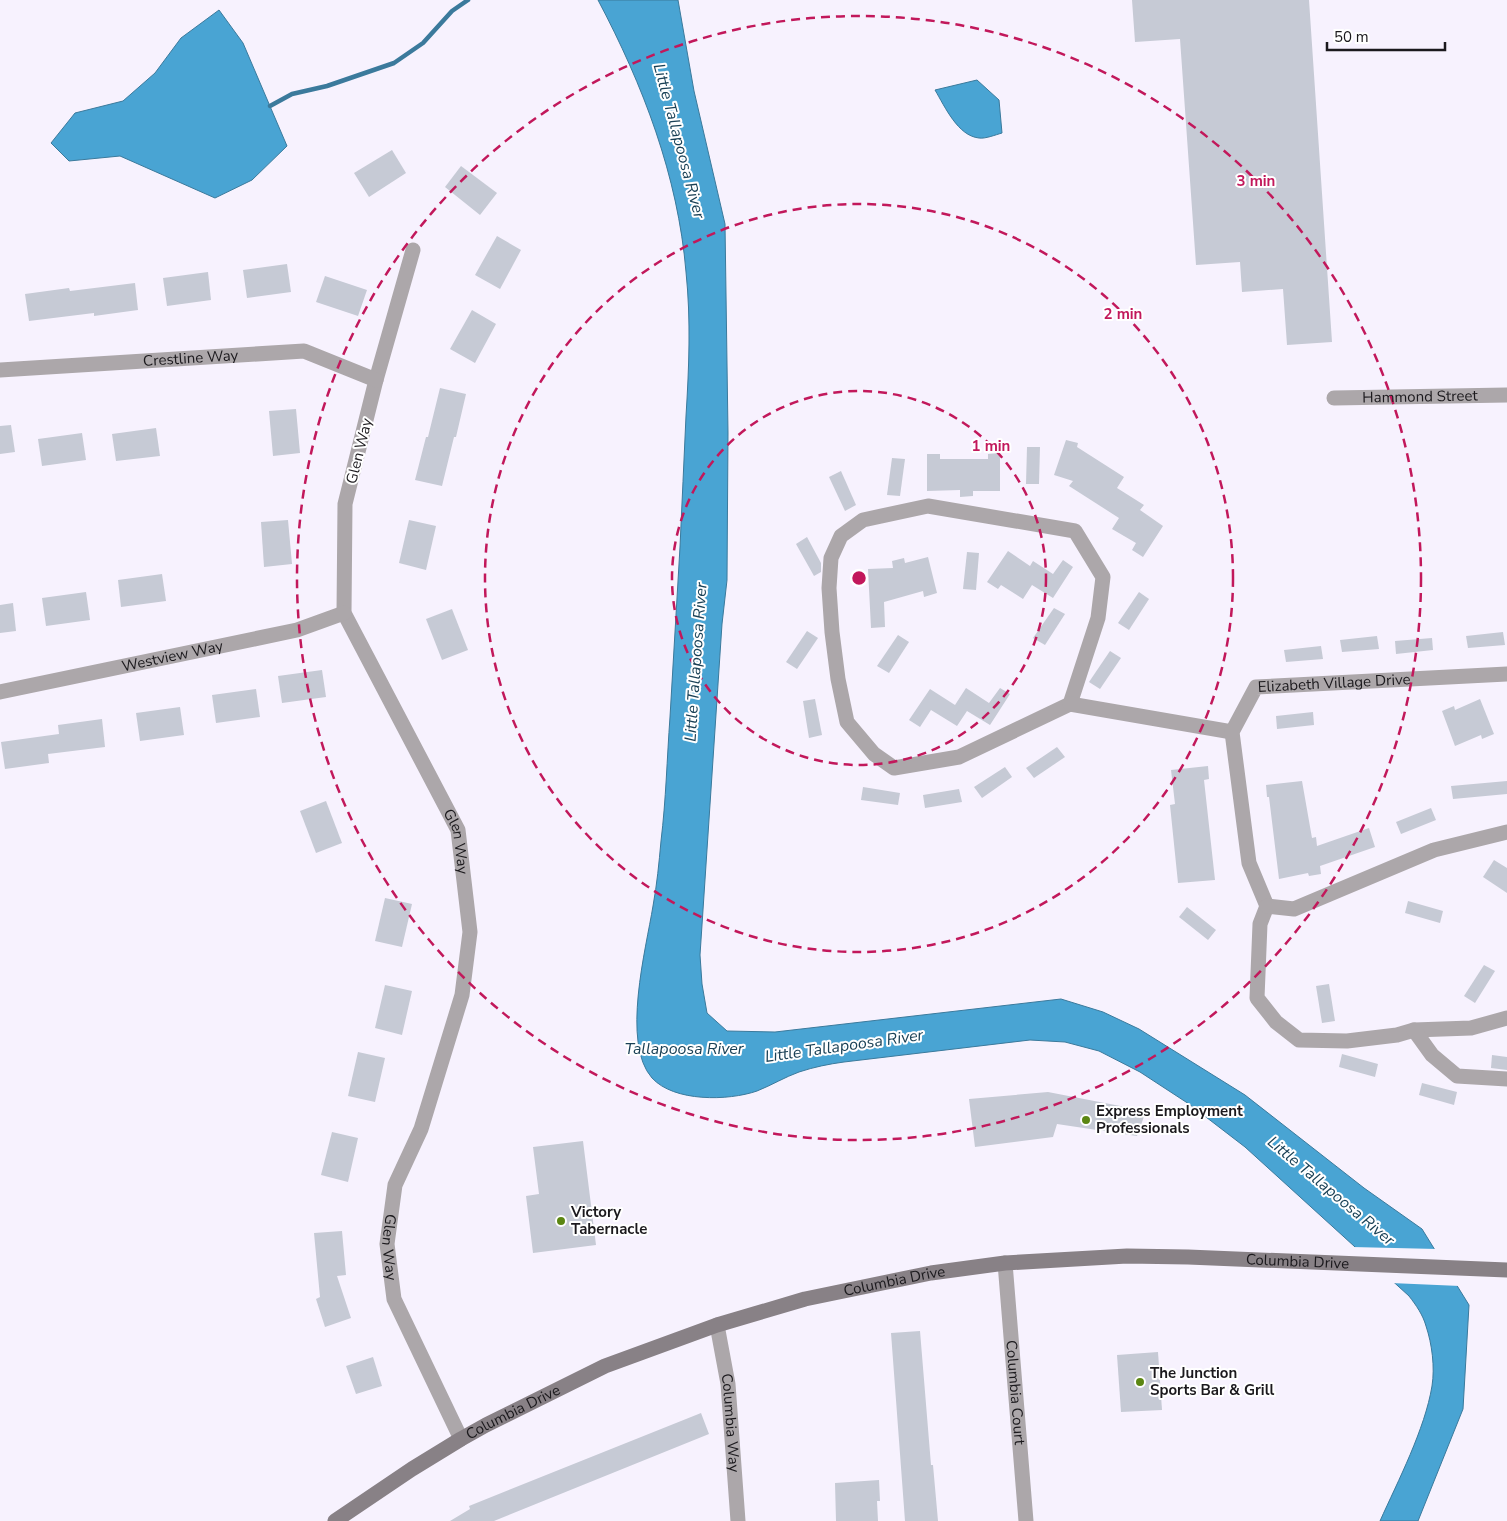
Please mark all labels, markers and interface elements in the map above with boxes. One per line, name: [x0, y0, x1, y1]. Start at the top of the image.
scale bar: [1327, 20, 1444, 52]
text: 50 m: [1334, 27, 1369, 47]
water label: Little Tallapoosa River: [648, 61, 711, 222]
text: 3 min: [1237, 171, 1275, 191]
text: 2 min: [1104, 304, 1142, 324]
street label: Crestline Way: [142, 345, 239, 371]
street label: Hammond Street: [1362, 385, 1479, 408]
street label: Glen Way: [341, 416, 377, 486]
text: 1 min: [972, 436, 1010, 456]
centre of rings: [850, 569, 868, 587]
water label: Little Tallapoosa River: [679, 580, 713, 742]
street label: Westview Way: [120, 636, 225, 676]
street label: Elizabeth Village Drive: [1257, 669, 1411, 697]
street label: Glen Way: [439, 805, 473, 875]
water label: Little Tallapoosa River: [763, 1024, 926, 1068]
water label: Tallapoosa River: [624, 1038, 745, 1060]
place label: Express Employment Professionals: [1096, 1101, 1243, 1138]
marker: Express Employment Professionals: [1080, 1114, 1092, 1126]
water label: Little Tallapoosa River: [1263, 1131, 1400, 1252]
place label: Victory Tabernacle: [570, 1202, 647, 1239]
street label: Glen Way: [377, 1213, 402, 1282]
marker: Victory Tabernacle: [555, 1215, 567, 1227]
street label: Columbia Drive: [1245, 1249, 1350, 1274]
street label: Columbia Drive: [842, 1261, 946, 1301]
street label: Columbia Court: [1001, 1339, 1030, 1446]
place label: The Junction Sports Bar & Grill: [1150, 1363, 1274, 1400]
street label: Columbia Way: [716, 1372, 744, 1473]
marker: The Junction Sports Bar & Grill: [1134, 1376, 1146, 1388]
street label: Columbia Drive: [462, 1380, 564, 1444]

